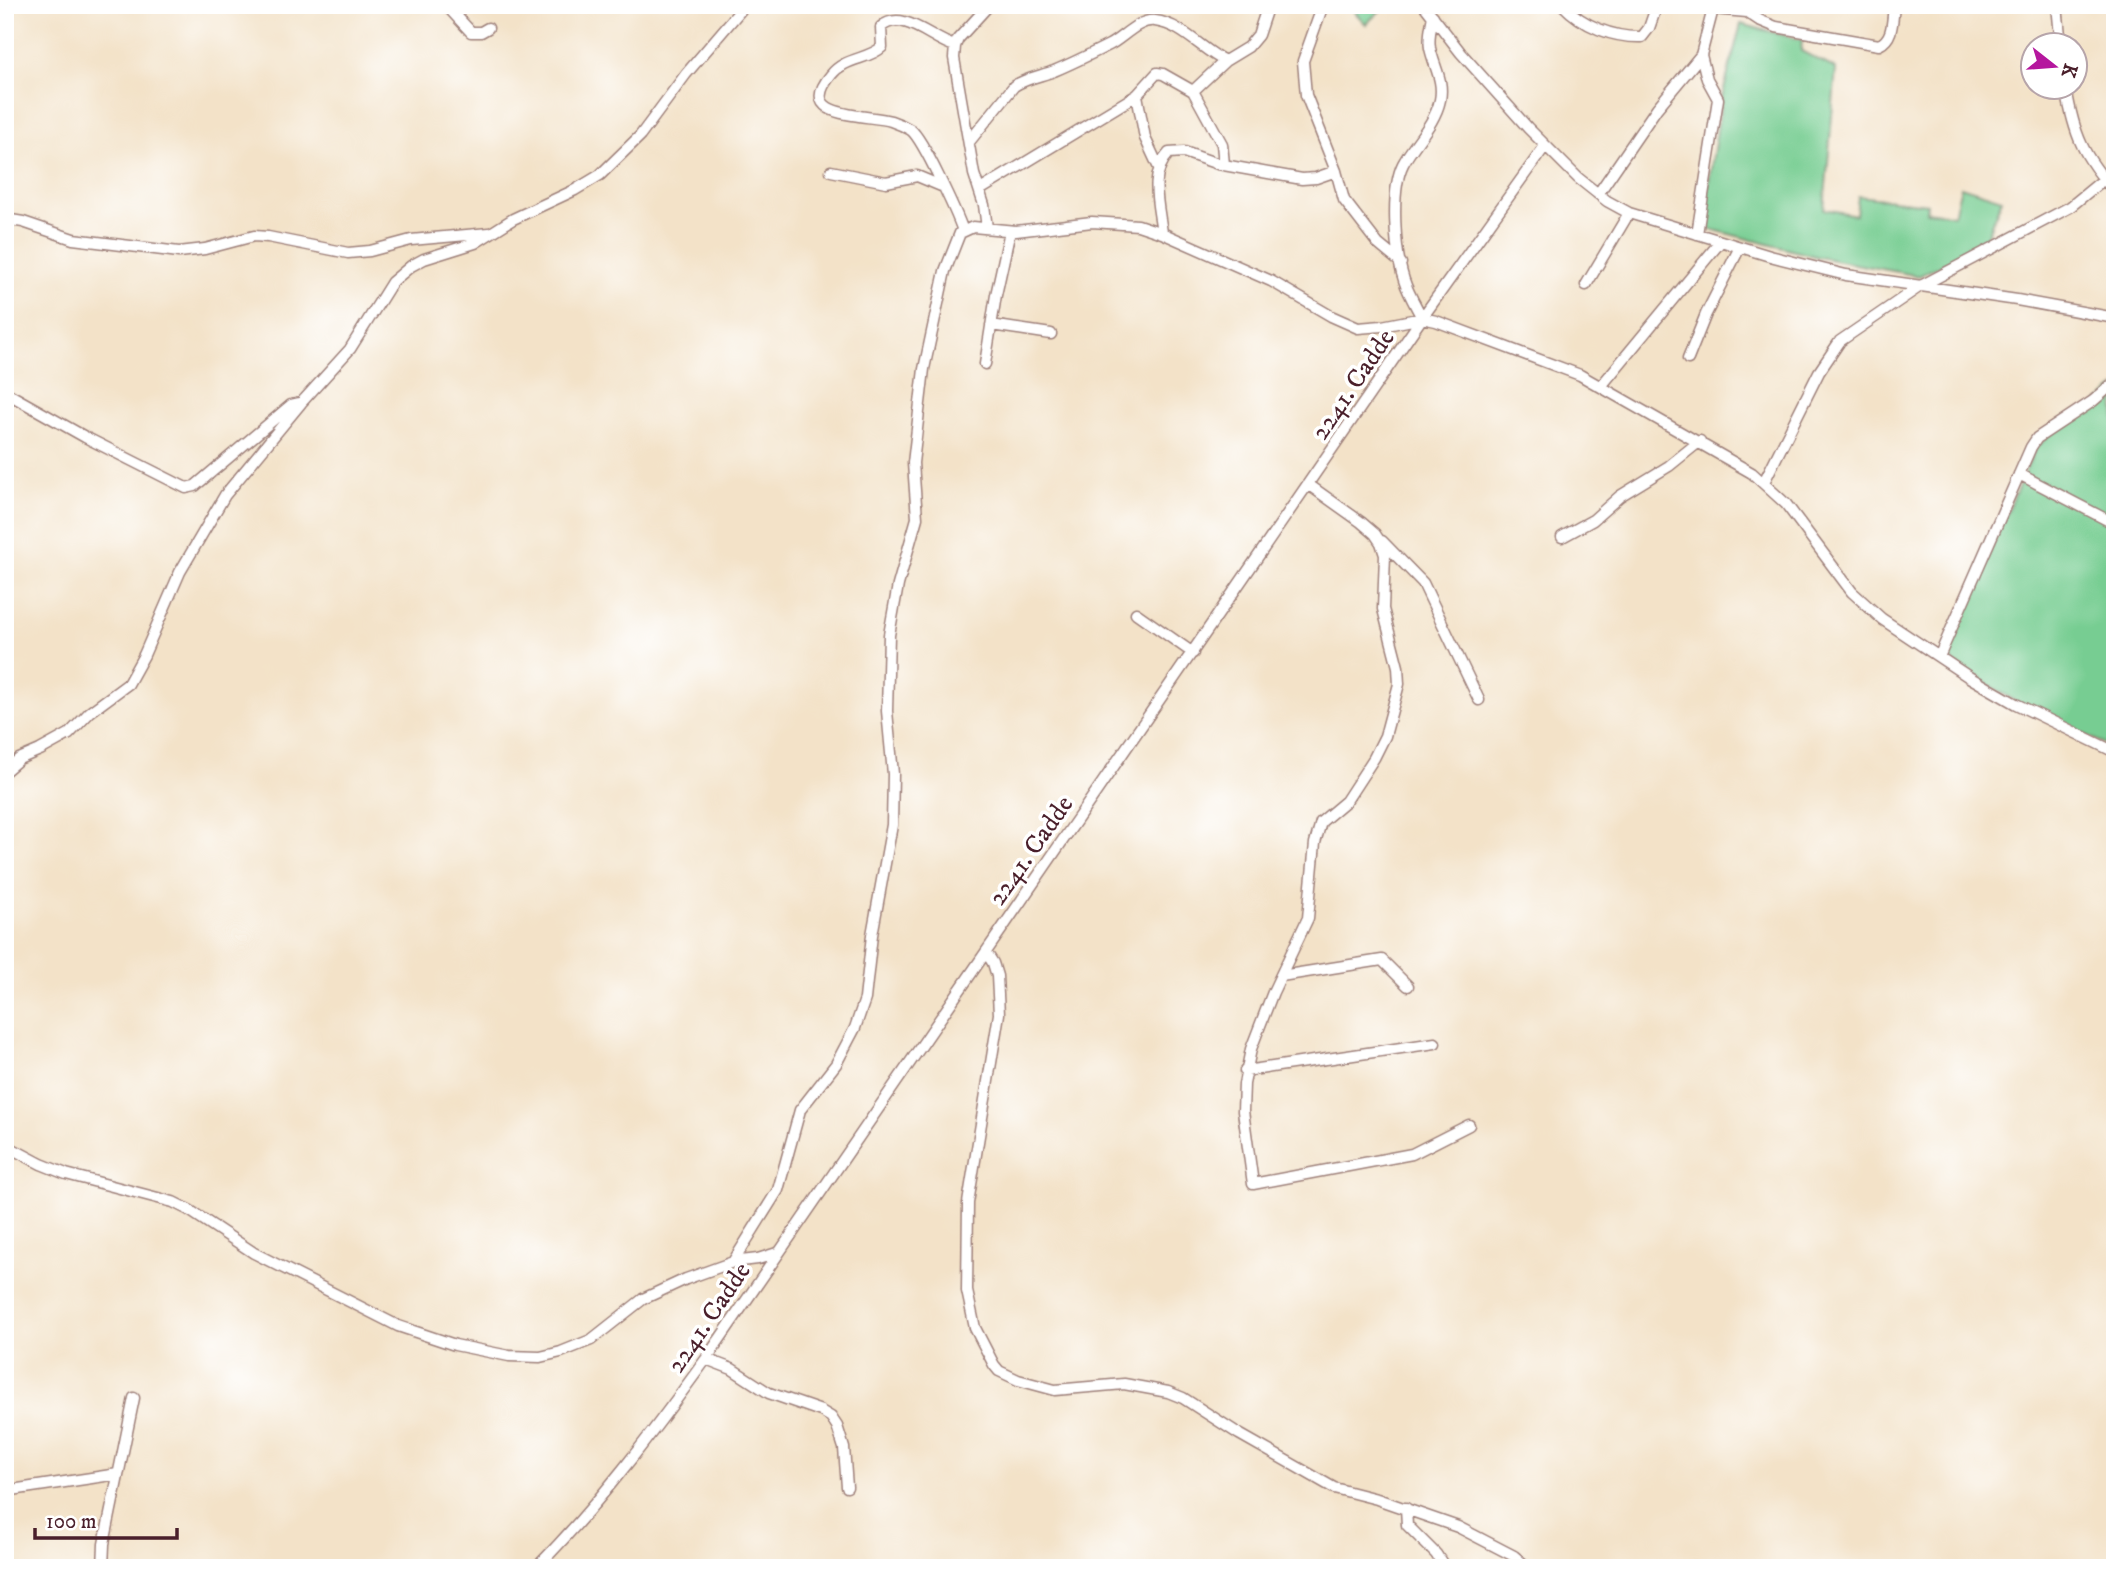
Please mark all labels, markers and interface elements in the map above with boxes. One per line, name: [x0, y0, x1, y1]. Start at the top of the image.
north arrow: [2018, 32, 2088, 102]
text: K: [2056, 61, 2082, 81]
street label: 2241. Cadde: [1304, 323, 1402, 447]
street label: 2241. Cadde: [981, 789, 1081, 912]
street label: 2241. Cadde: [660, 1256, 758, 1380]
scale bar: [35, 1496, 177, 1540]
text: 100 m: [46, 1509, 97, 1535]

